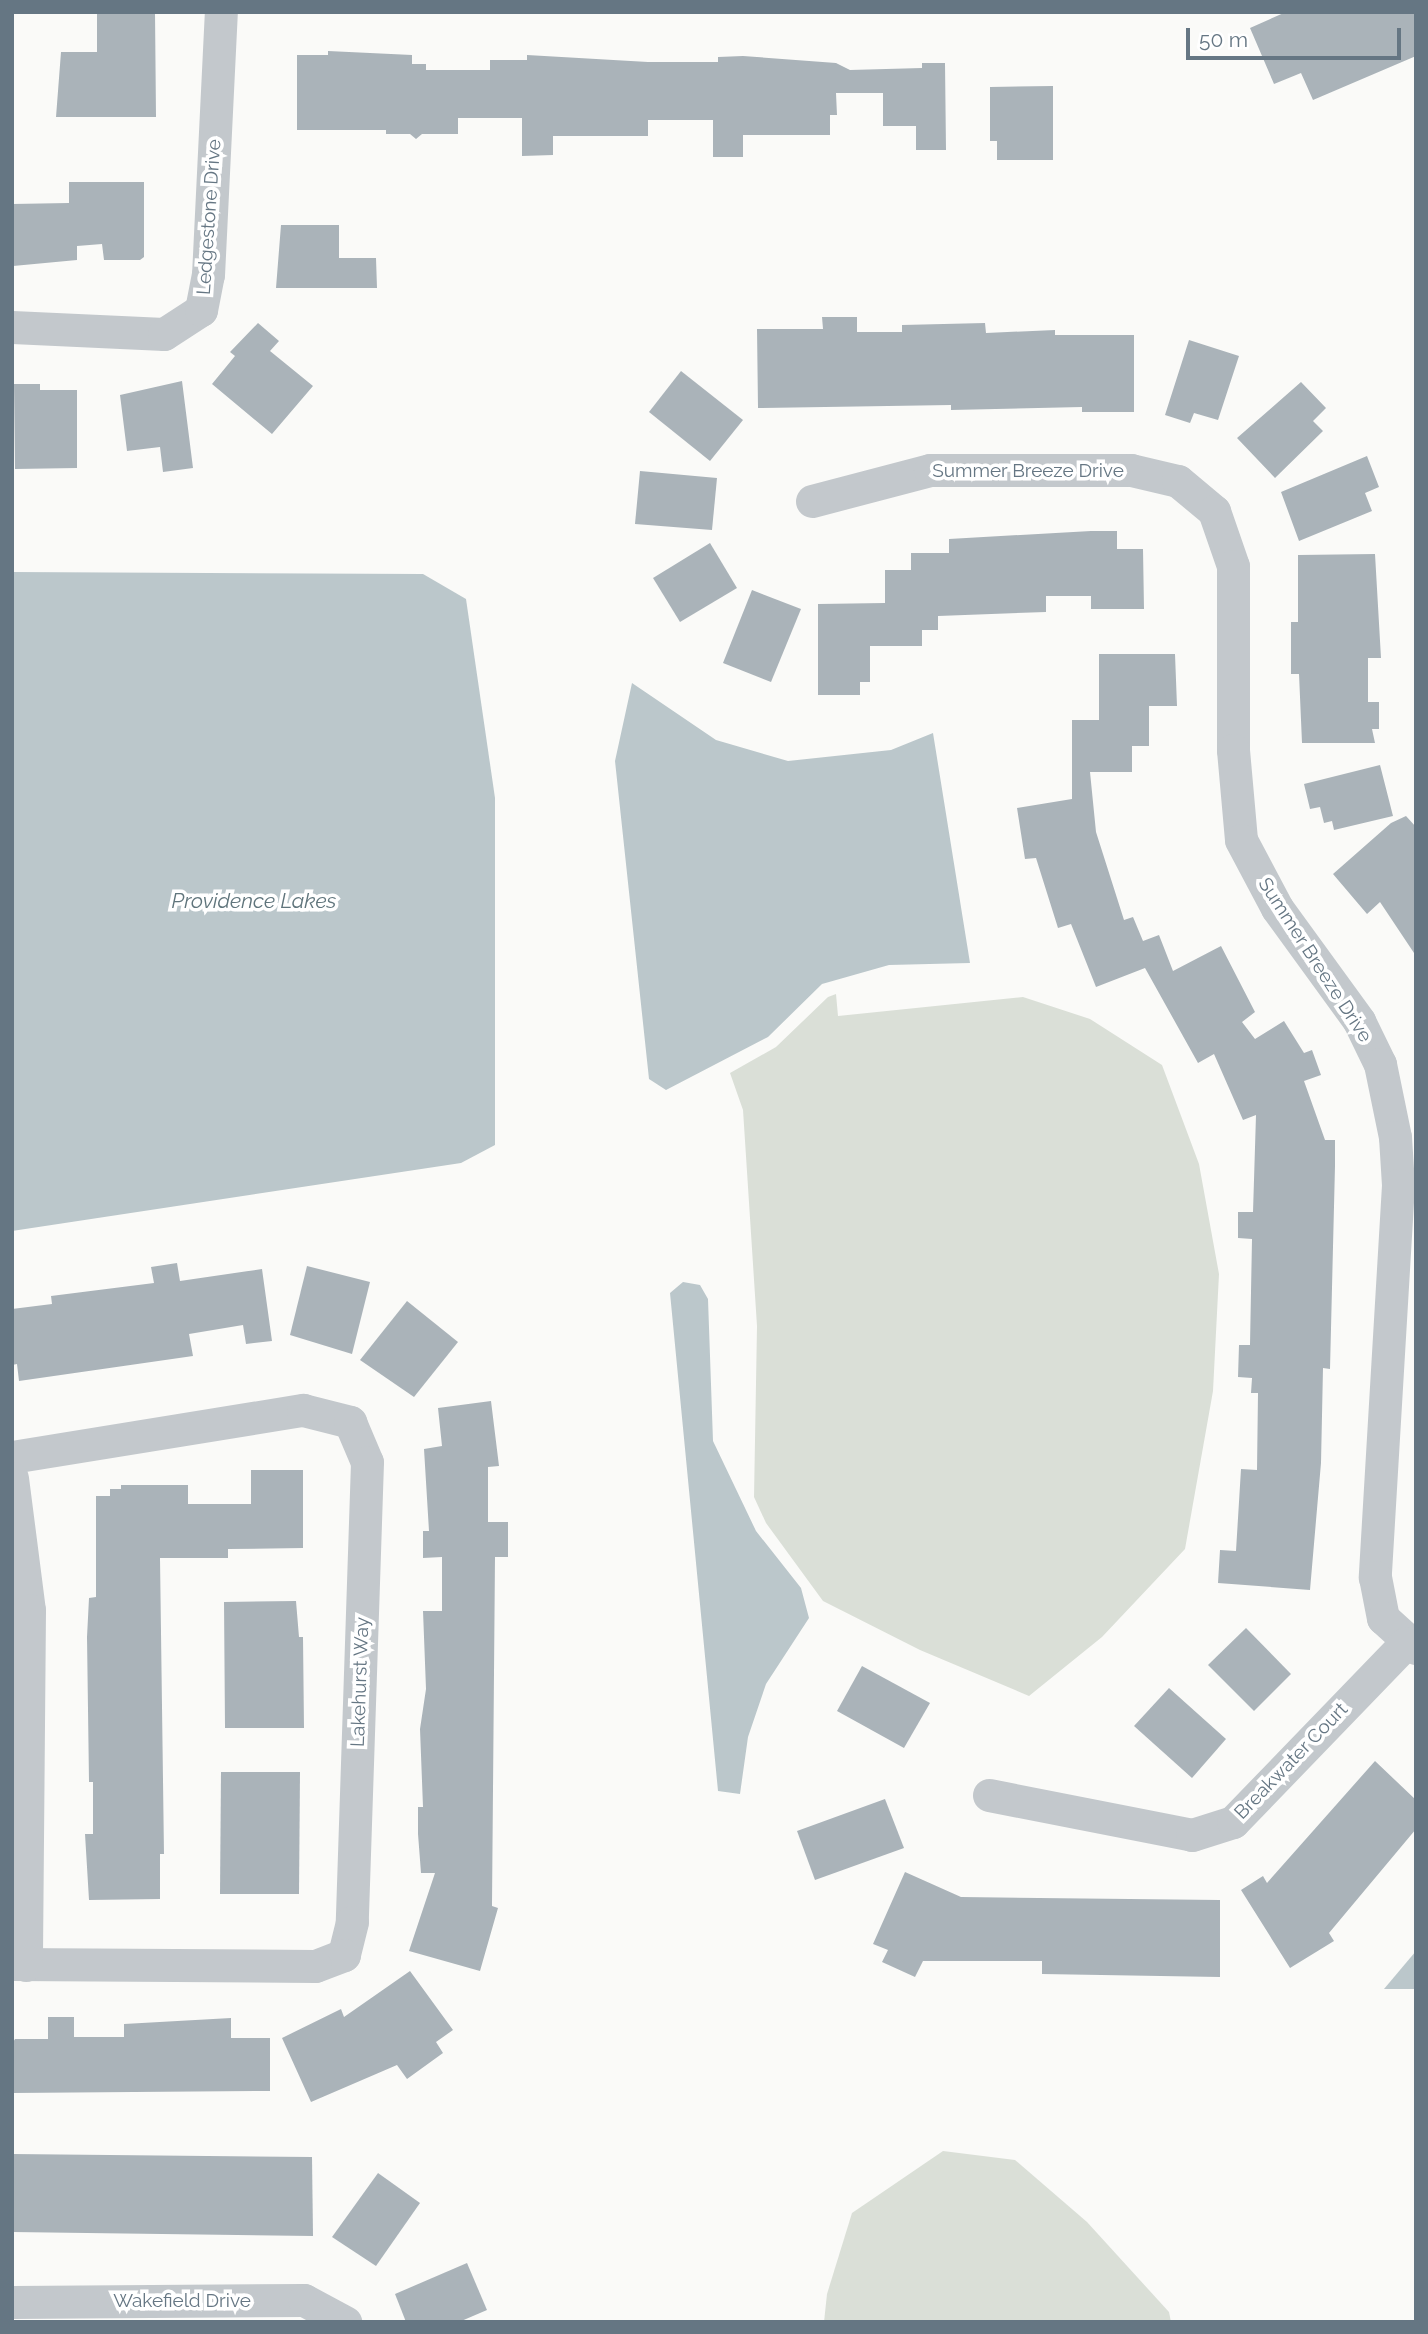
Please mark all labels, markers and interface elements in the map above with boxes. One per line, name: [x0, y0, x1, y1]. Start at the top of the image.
scale bar: [1190, 14, 1405, 58]
text: 50 m: [1199, 27, 1248, 52]
street label: Ledgestone Drive: [192, 138, 226, 296]
street label: Summer Breeze Drive: [932, 460, 1124, 482]
street label: Summer Breeze Drive: [1253, 873, 1377, 1047]
water label: Providence Lakes: [172, 888, 336, 914]
street label: Lakehurst Way: [346, 1616, 374, 1748]
street label: Breakwater Court: [1229, 1698, 1353, 1824]
street label: Wakefield Drive: [113, 2290, 251, 2312]

